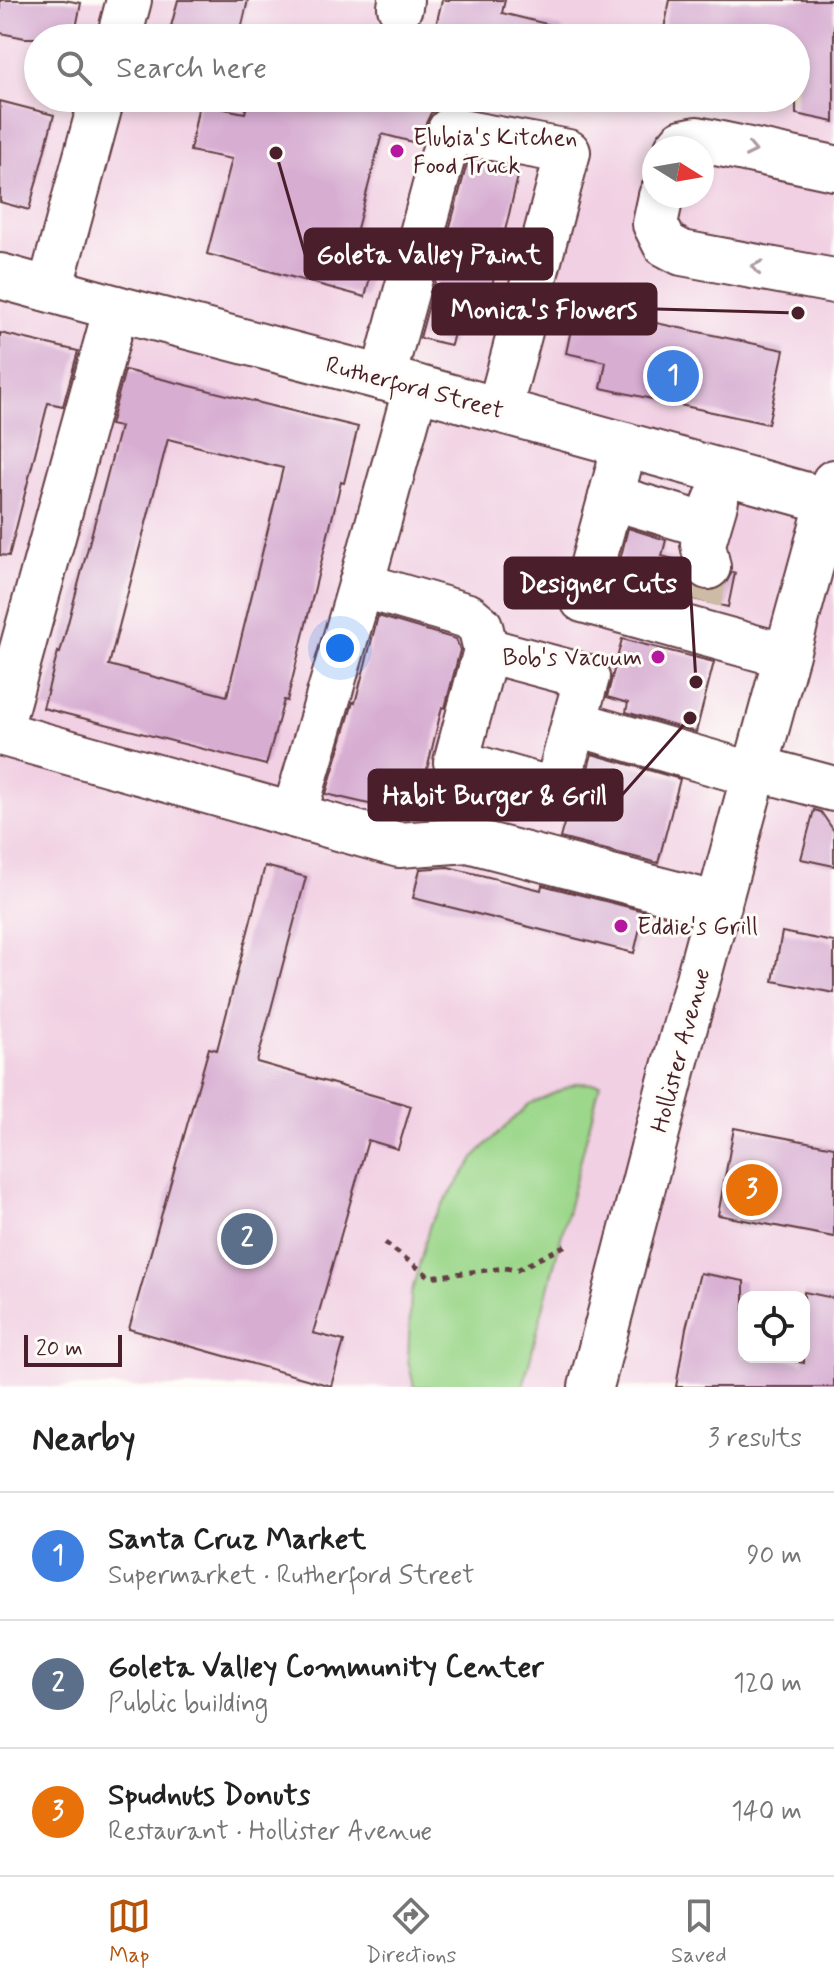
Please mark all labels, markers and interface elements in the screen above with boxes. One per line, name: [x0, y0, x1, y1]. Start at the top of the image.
search box: [24, 24, 810, 112]
icon: search: [52, 46, 96, 90]
text: Search here: [116, 49, 267, 88]
place label: Elubia's Kitchen Food Truck: [413, 123, 577, 182]
north arrow: [642, 136, 714, 208]
one-way arrow: [744, 141, 758, 158]
marker: Elubia's Kitchen Food Truck: [388, 142, 406, 160]
callout: Goleta Valley Paint: [305, 229, 552, 279]
text: Goleta Valley Paint: [316, 239, 542, 273]
one-way arrow: [751, 259, 764, 276]
callout: Monica's Flowers: [433, 284, 656, 334]
text: Monica's Flowers: [451, 294, 637, 328]
pin: 1: [647, 346, 699, 406]
street label: Rutherford Street: [322, 350, 507, 429]
callout: Designer Cuts: [505, 558, 690, 608]
text: Designer Cuts: [519, 568, 678, 605]
your location: [320, 628, 360, 668]
place label: Bob's Vacuum: [502, 643, 642, 674]
marker: Bob's Vacuum: [649, 648, 667, 666]
callout: Habit Burger & Grill: [369, 770, 622, 820]
text: Habit Burger & Grill: [383, 780, 607, 817]
place label: Eddie's Grill: [637, 912, 758, 943]
marker: Eddie's Grill: [612, 917, 630, 935]
street label: Hollister Avenue: [645, 965, 718, 1136]
pin: 3: [726, 1160, 778, 1220]
pin: 2: [221, 1209, 273, 1269]
map controls: [738, 1291, 810, 1363]
button: locate: [738, 1291, 810, 1363]
scale bar: [24, 1331, 122, 1367]
text: 20 m: [36, 1335, 83, 1363]
text: Nearby: [32, 1417, 136, 1462]
text: 3 results: [708, 1422, 802, 1456]
text: Santa Cruz Market: [108, 1520, 366, 1559]
text: 1: [52, 1539, 64, 1573]
text: 90 m: [747, 1539, 802, 1573]
text: Supermarket · Rutherford Street: [108, 1559, 474, 1593]
text: Goleta Valley Community Center: [108, 1648, 544, 1687]
text: 2: [52, 1667, 64, 1701]
text: 120 m: [733, 1667, 802, 1701]
text: Public building: [108, 1687, 268, 1721]
text: Spudnuts Donuts: [108, 1776, 310, 1815]
text: 3: [52, 1795, 64, 1829]
text: 140 m: [731, 1795, 802, 1829]
text: Restaurant · Hollister Avenue: [108, 1815, 432, 1849]
tab: Map: [107, 1894, 151, 1970]
tab: Directions: [366, 1894, 456, 1970]
tab: Saved: [671, 1894, 727, 1970]

